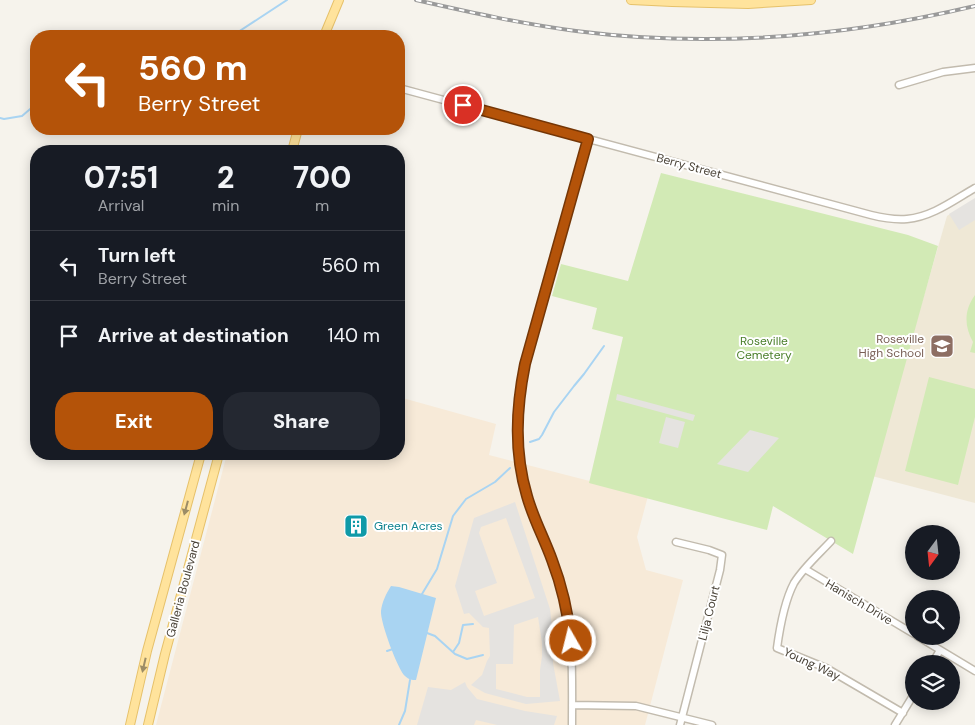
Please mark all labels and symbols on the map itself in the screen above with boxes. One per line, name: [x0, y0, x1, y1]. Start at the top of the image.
pin: [442, 84, 484, 126]
street label: Berry Street: [655, 150, 724, 182]
place label: Roseville High School: [859, 331, 924, 361]
park label: Roseville Cemetery: [736, 333, 792, 363]
school or university icon: Roseville High School: [929, 333, 955, 359]
one-way arrow: [182, 501, 190, 516]
building icon: Green Acres: [343, 513, 369, 539]
place label: Green Acres: [374, 518, 443, 534]
north arrow: [905, 525, 960, 580]
street label: Galleria Boulevard: [162, 539, 204, 639]
street label: Hanisch Drive: [822, 576, 896, 628]
street label: Lilja Court: [694, 583, 724, 642]
position arrow: [544, 614, 596, 666]
street label: Young Way: [781, 644, 843, 684]
one-way arrow: [140, 658, 148, 673]

